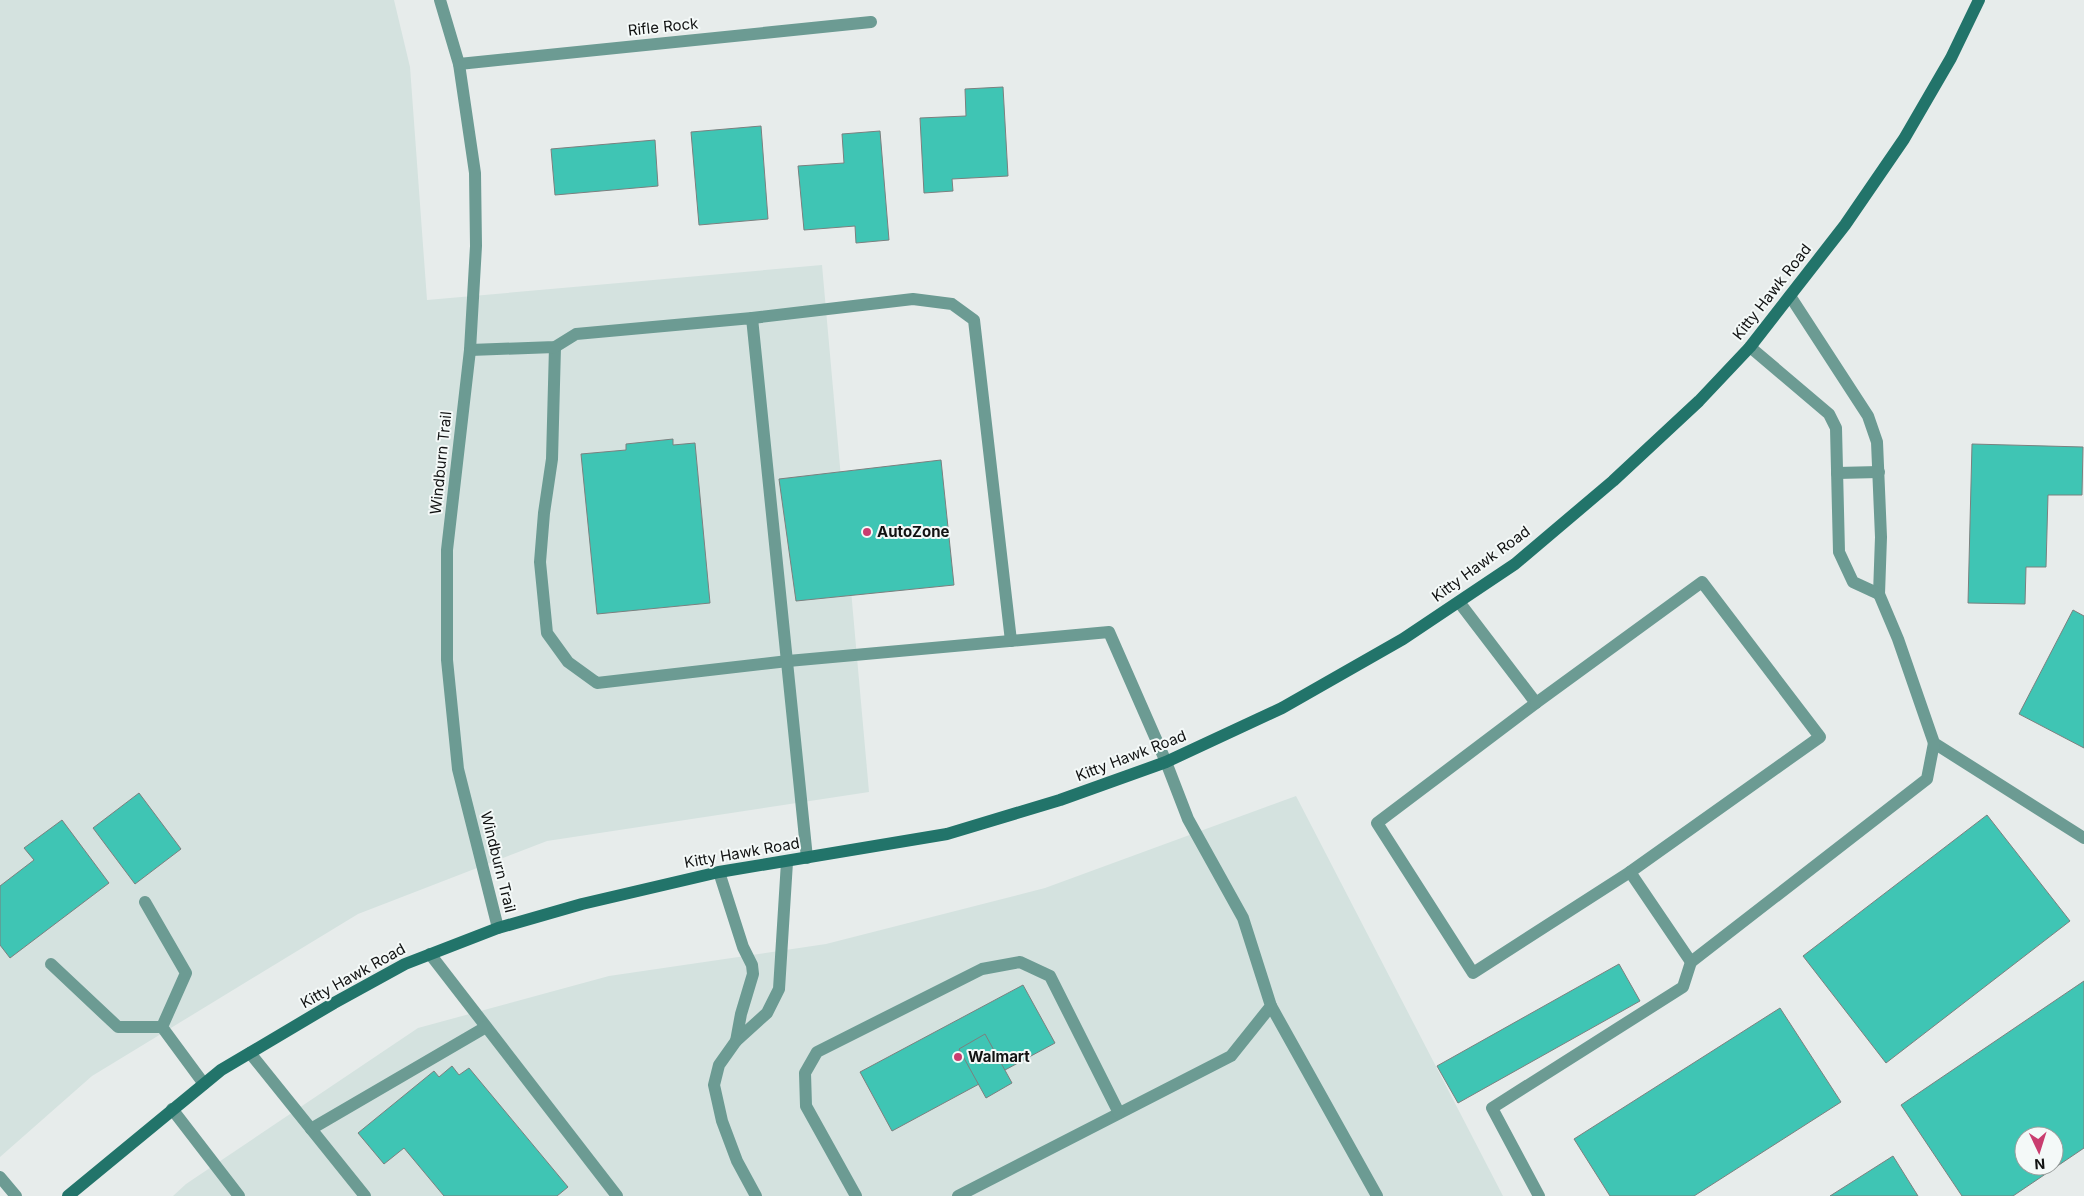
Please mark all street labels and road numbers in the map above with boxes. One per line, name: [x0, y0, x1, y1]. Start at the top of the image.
street label: Rifle Rock: [627, 13, 700, 40]
street label: Kitty Hawk Road: [1728, 240, 1815, 344]
street label: Windburn Trail: [426, 410, 455, 515]
street label: Kitty Hawk Road: [1428, 522, 1534, 606]
street label: Kitty Hawk Road: [1073, 726, 1189, 785]
street label: Windburn Trail: [477, 809, 520, 914]
street label: Kitty Hawk Road: [683, 833, 801, 872]
street label: Kitty Hawk Road: [297, 939, 408, 1012]

